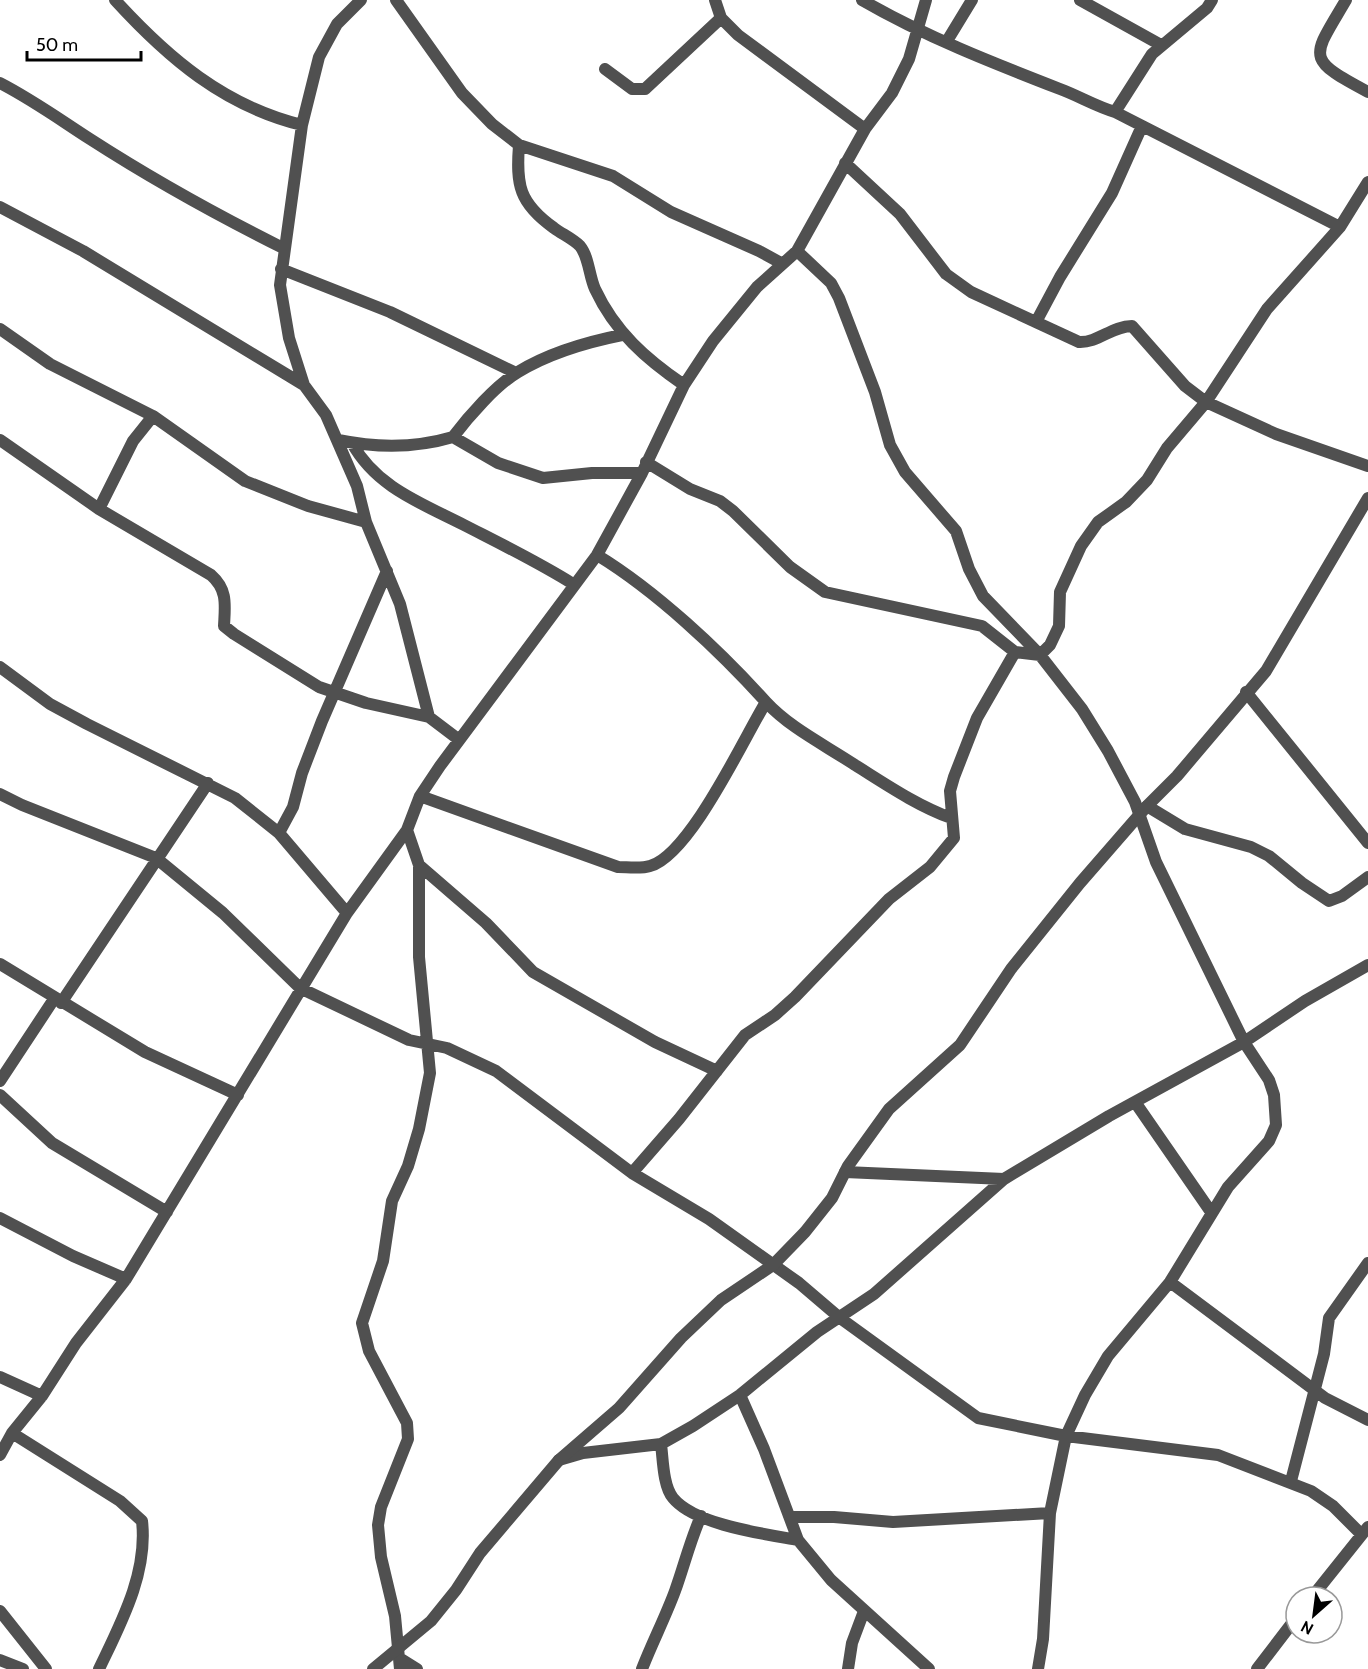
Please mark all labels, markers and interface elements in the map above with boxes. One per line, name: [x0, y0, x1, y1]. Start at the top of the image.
scale bar: [27, 24, 141, 62]
text: 50 m: [36, 34, 78, 56]
north arrow: [1284, 1585, 1344, 1645]
text: N: [1298, 1617, 1317, 1639]

